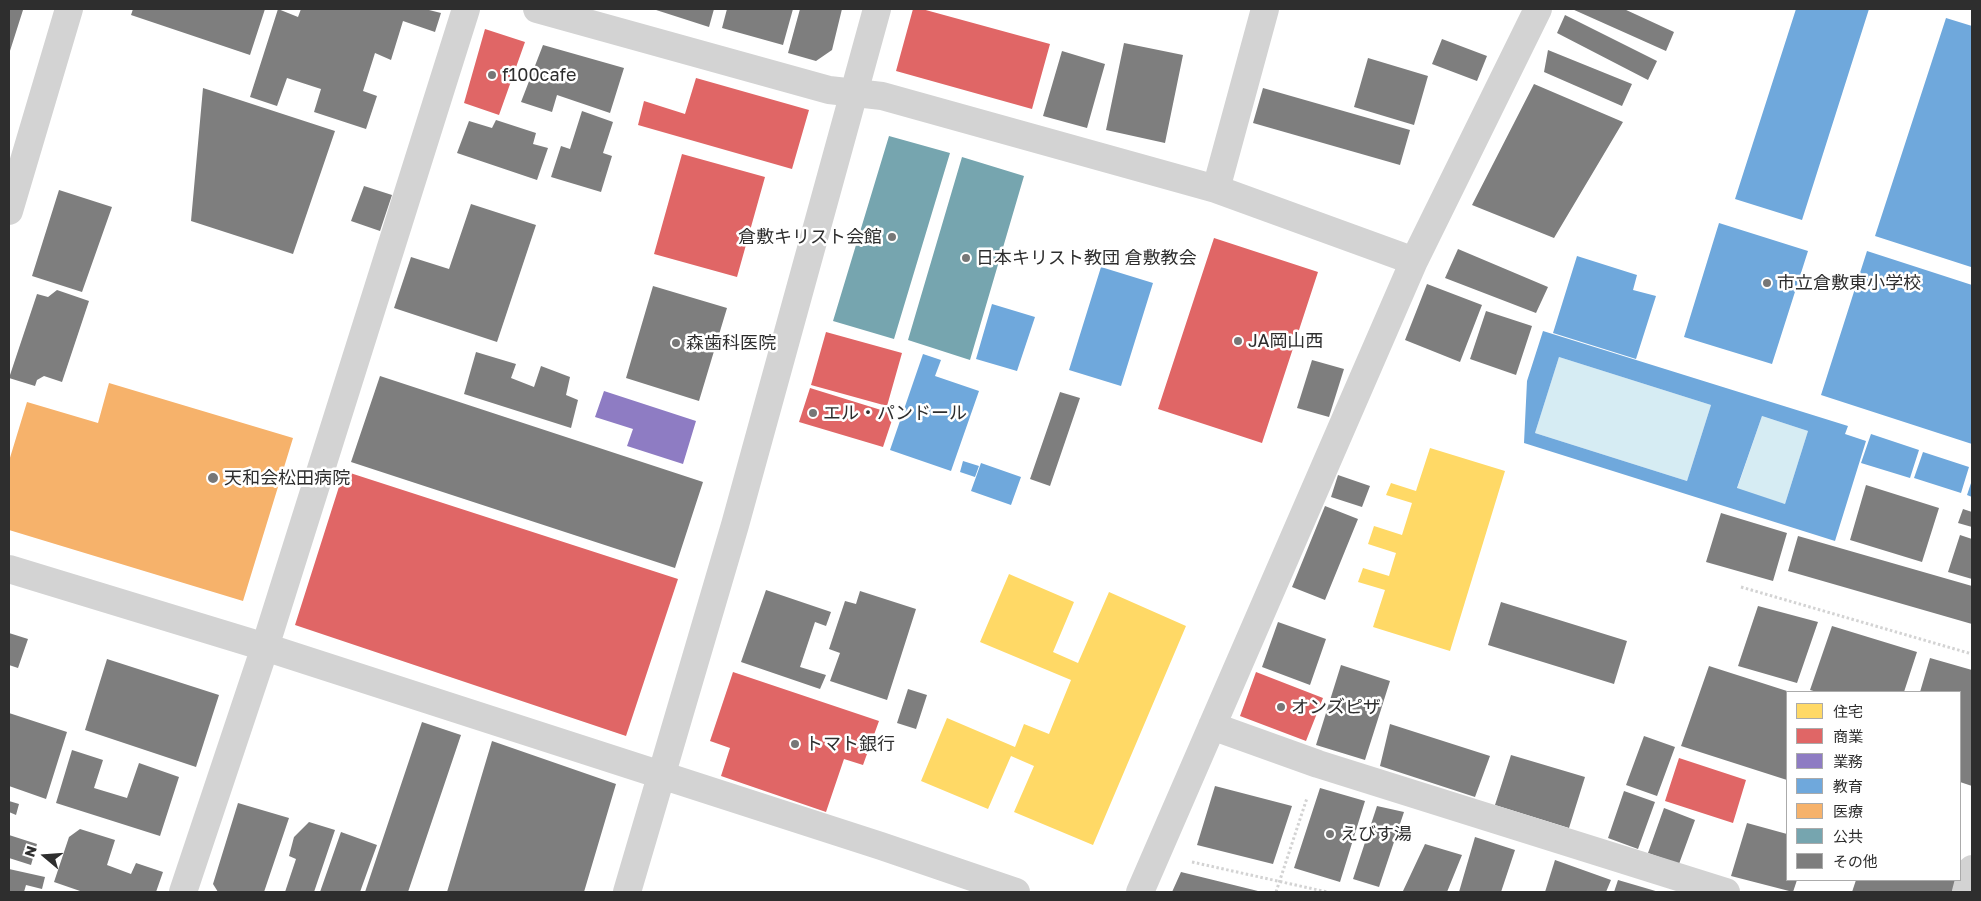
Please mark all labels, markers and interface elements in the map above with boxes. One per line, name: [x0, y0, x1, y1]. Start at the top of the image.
place label: f100cafe: [502, 64, 576, 86]
marker: f100cafe: [486, 69, 498, 81]
place label: 倉敷キリスト会館: [738, 226, 882, 248]
marker: 倉敷キリスト会館: [886, 231, 898, 243]
place label: 日本キリスト教団 倉敷教会: [976, 247, 1196, 269]
marker: 日本キリスト教団 倉敷教会: [960, 252, 972, 264]
place label: 市立倉敷東小学校: [1777, 272, 1921, 294]
marker: 市立倉敷東小学校: [1761, 277, 1773, 289]
place label: JA岡山西: [1248, 330, 1324, 352]
place label: 森歯科医院: [686, 332, 776, 354]
marker: JA岡山西: [1232, 335, 1244, 347]
marker: 森歯科医院: [670, 337, 682, 349]
place label: エル・パンドール: [823, 402, 967, 424]
marker: エル・パンドール: [807, 407, 819, 419]
place label: 天和会松田病院: [224, 467, 350, 489]
marker: 天和会松田病院: [206, 471, 220, 485]
legend: [1786, 691, 1961, 881]
place label: オンズピザ: [1291, 696, 1381, 718]
marker: オンズピザ: [1275, 701, 1287, 713]
text: 住宅: [1833, 702, 1863, 720]
text: 商業: [1833, 727, 1863, 745]
place label: トマト銀行: [805, 733, 895, 755]
marker: トマト銀行: [789, 738, 801, 750]
text: 業務: [1833, 752, 1863, 770]
text: 教育: [1833, 777, 1863, 795]
text: 医療: [1833, 802, 1863, 820]
place label: えびす湯: [1340, 823, 1412, 845]
text: 公共: [1833, 827, 1863, 845]
marker: えびす湯: [1324, 828, 1336, 840]
north arrow: [20, 831, 70, 881]
text: N: [21, 844, 40, 859]
text: その他: [1833, 852, 1878, 870]

